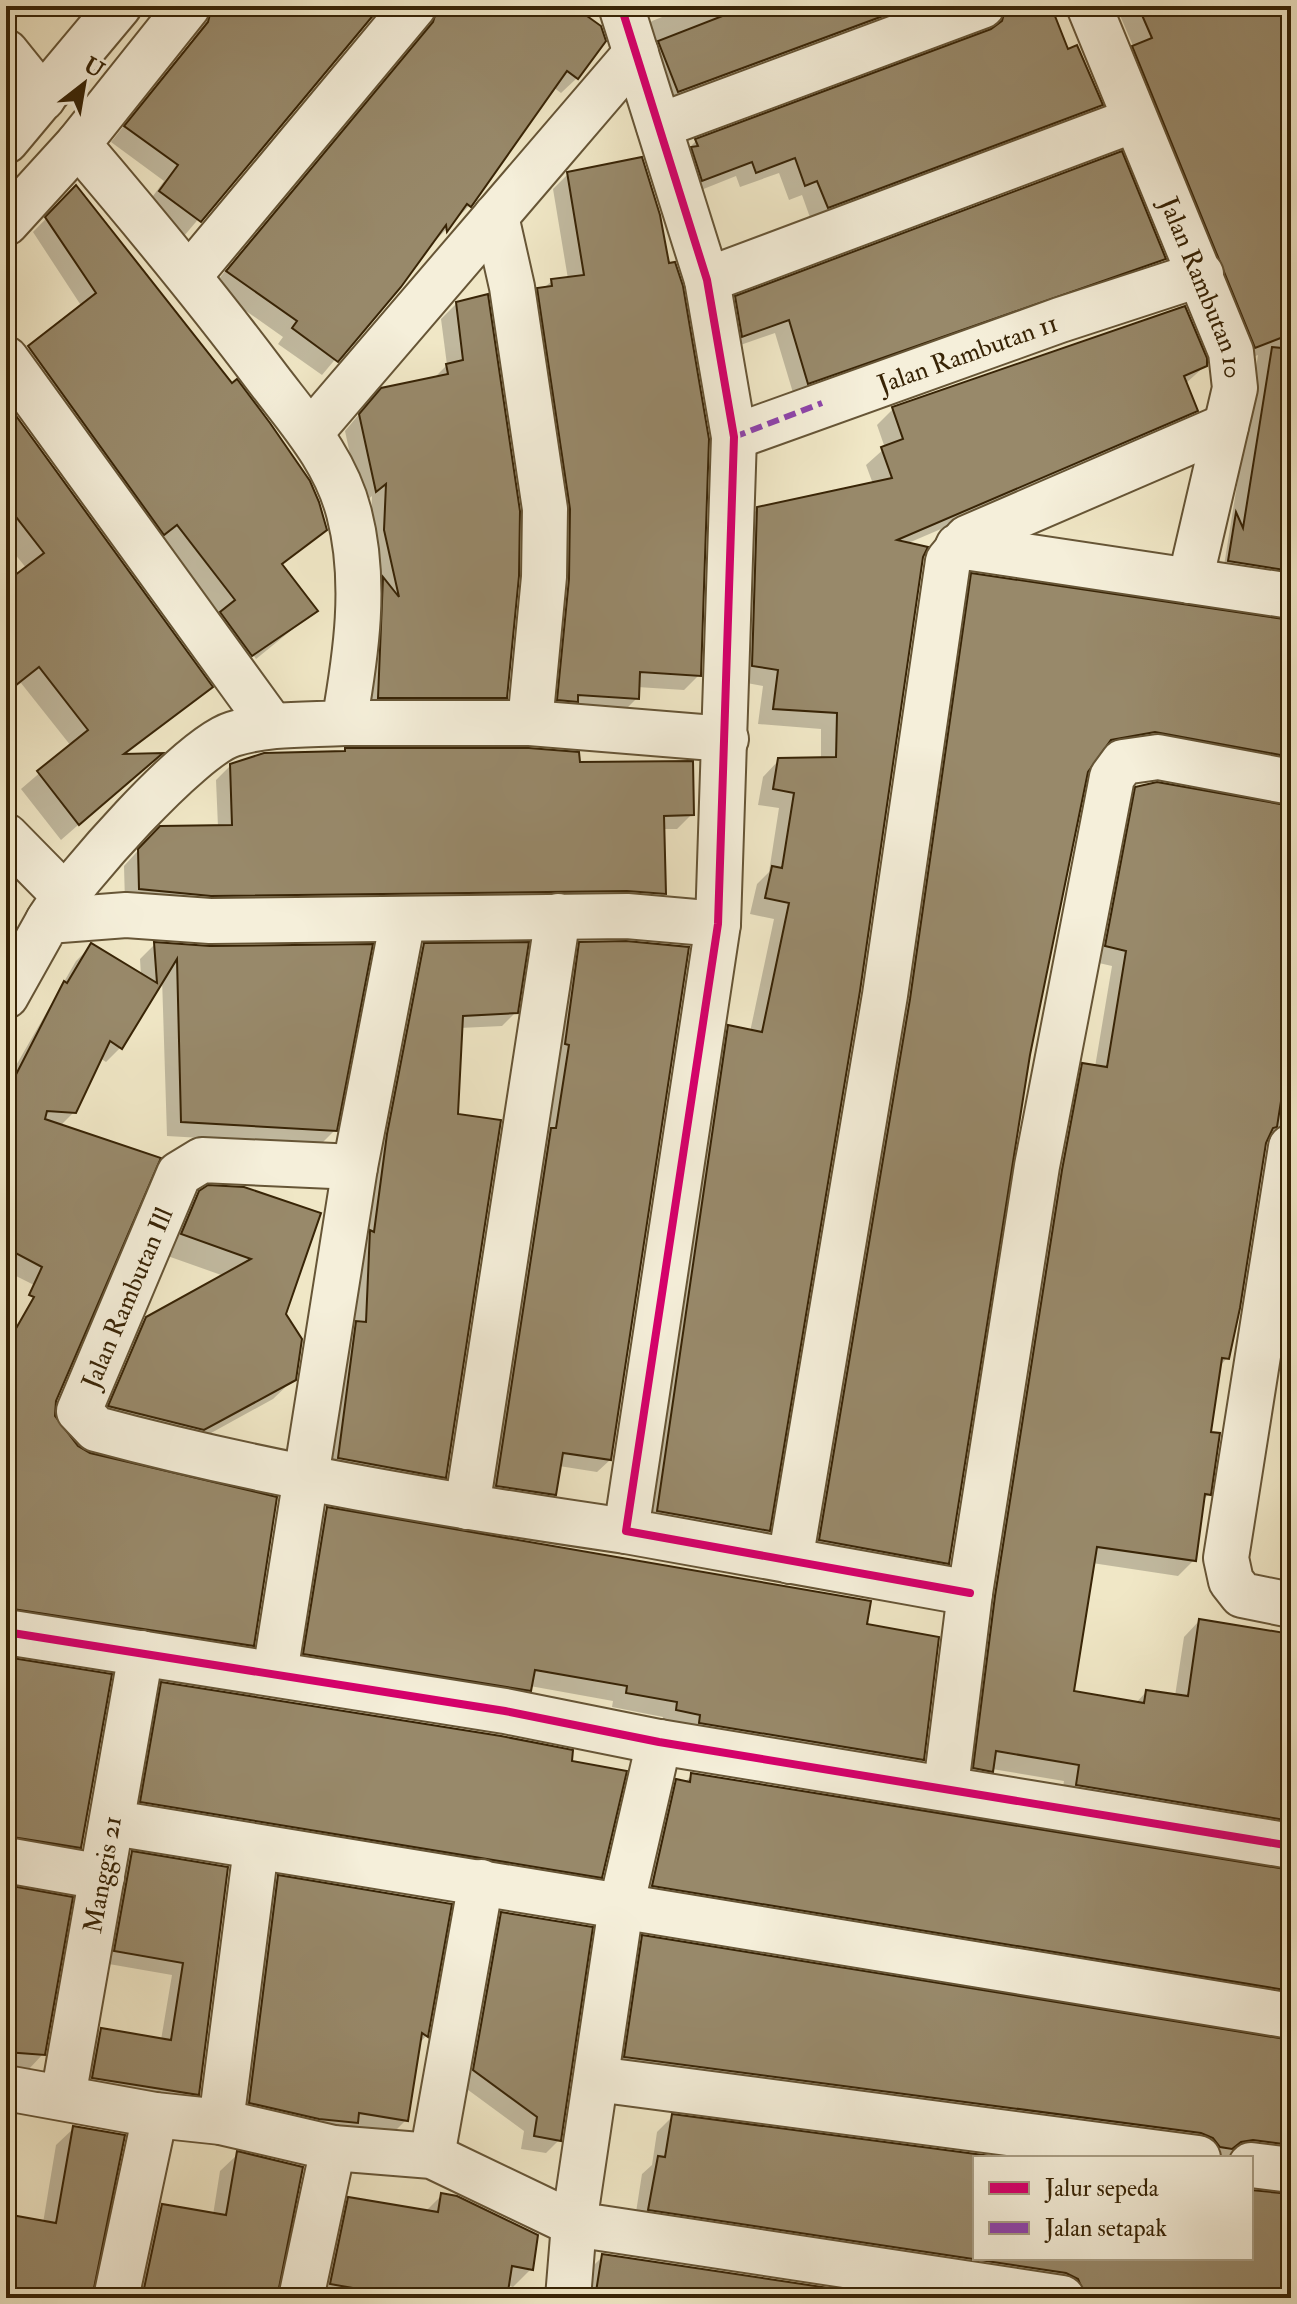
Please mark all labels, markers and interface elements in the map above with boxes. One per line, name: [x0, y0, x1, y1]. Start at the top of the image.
north arrow: [44, 44, 124, 124]
text: U: [79, 51, 109, 85]
street label: Jalan Rambutan 10: [1152, 191, 1249, 380]
street label: Jalan Rambutan 11: [872, 307, 1062, 401]
street label: Jalan Rambutan Ill: [75, 1203, 181, 1395]
street label: Manggis 21: [77, 1813, 129, 1936]
legend: [973, 2156, 1253, 2260]
text: Jalur sepeda: [1044, 2173, 1160, 2204]
text: Jalan setapak: [1044, 2213, 1167, 2244]

